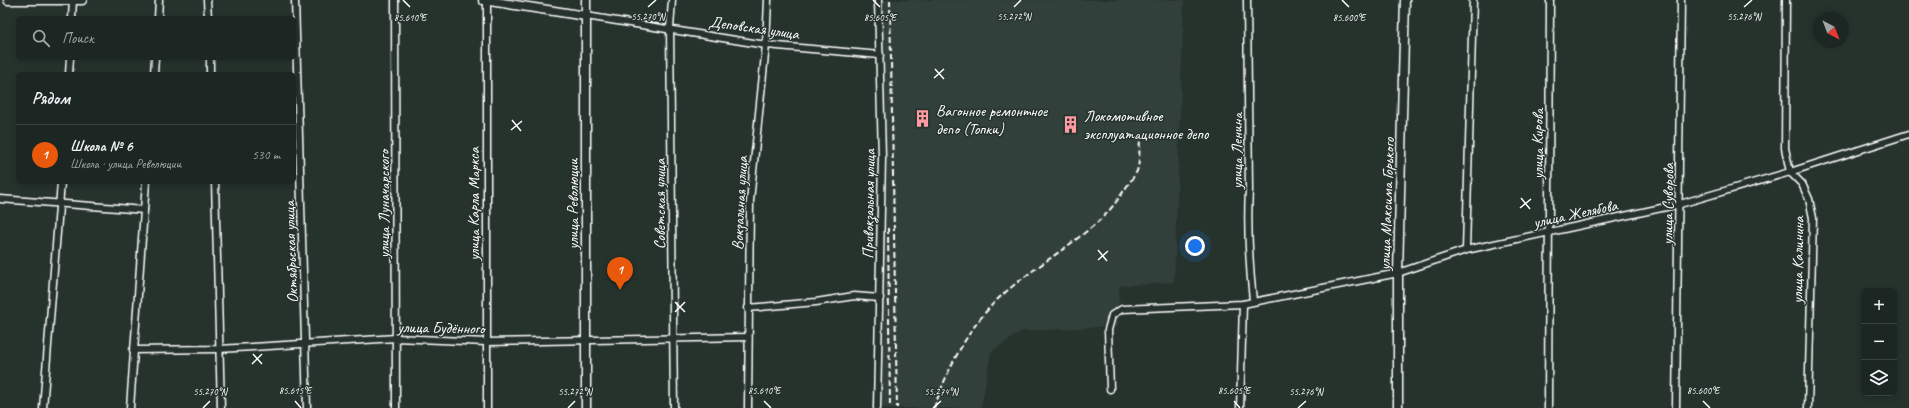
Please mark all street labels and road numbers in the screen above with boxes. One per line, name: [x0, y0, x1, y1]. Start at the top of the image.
street label: Деповская улица: [708, 12, 801, 44]
street label: улица Кирова: [1528, 107, 1548, 180]
street label: улица Ленина: [1227, 112, 1247, 190]
street label: улица Максима Горького: [1375, 136, 1399, 272]
street label: улица Карла Маркса: [464, 146, 484, 262]
street label: улица Луначарского: [374, 147, 394, 259]
street label: Привокзальная улица: [858, 147, 880, 259]
street label: Вокзальная улица: [728, 155, 752, 250]
street label: улица Революции: [563, 158, 583, 250]
street label: Советская улица: [650, 158, 670, 249]
street label: улица Суворова: [1657, 162, 1679, 246]
street label: улица Желябова: [1530, 195, 1620, 233]
street label: Октябрьская улица: [279, 199, 303, 303]
street label: улица Калинина: [1787, 215, 1809, 305]
street label: улица Будённого: [396, 317, 487, 339]

